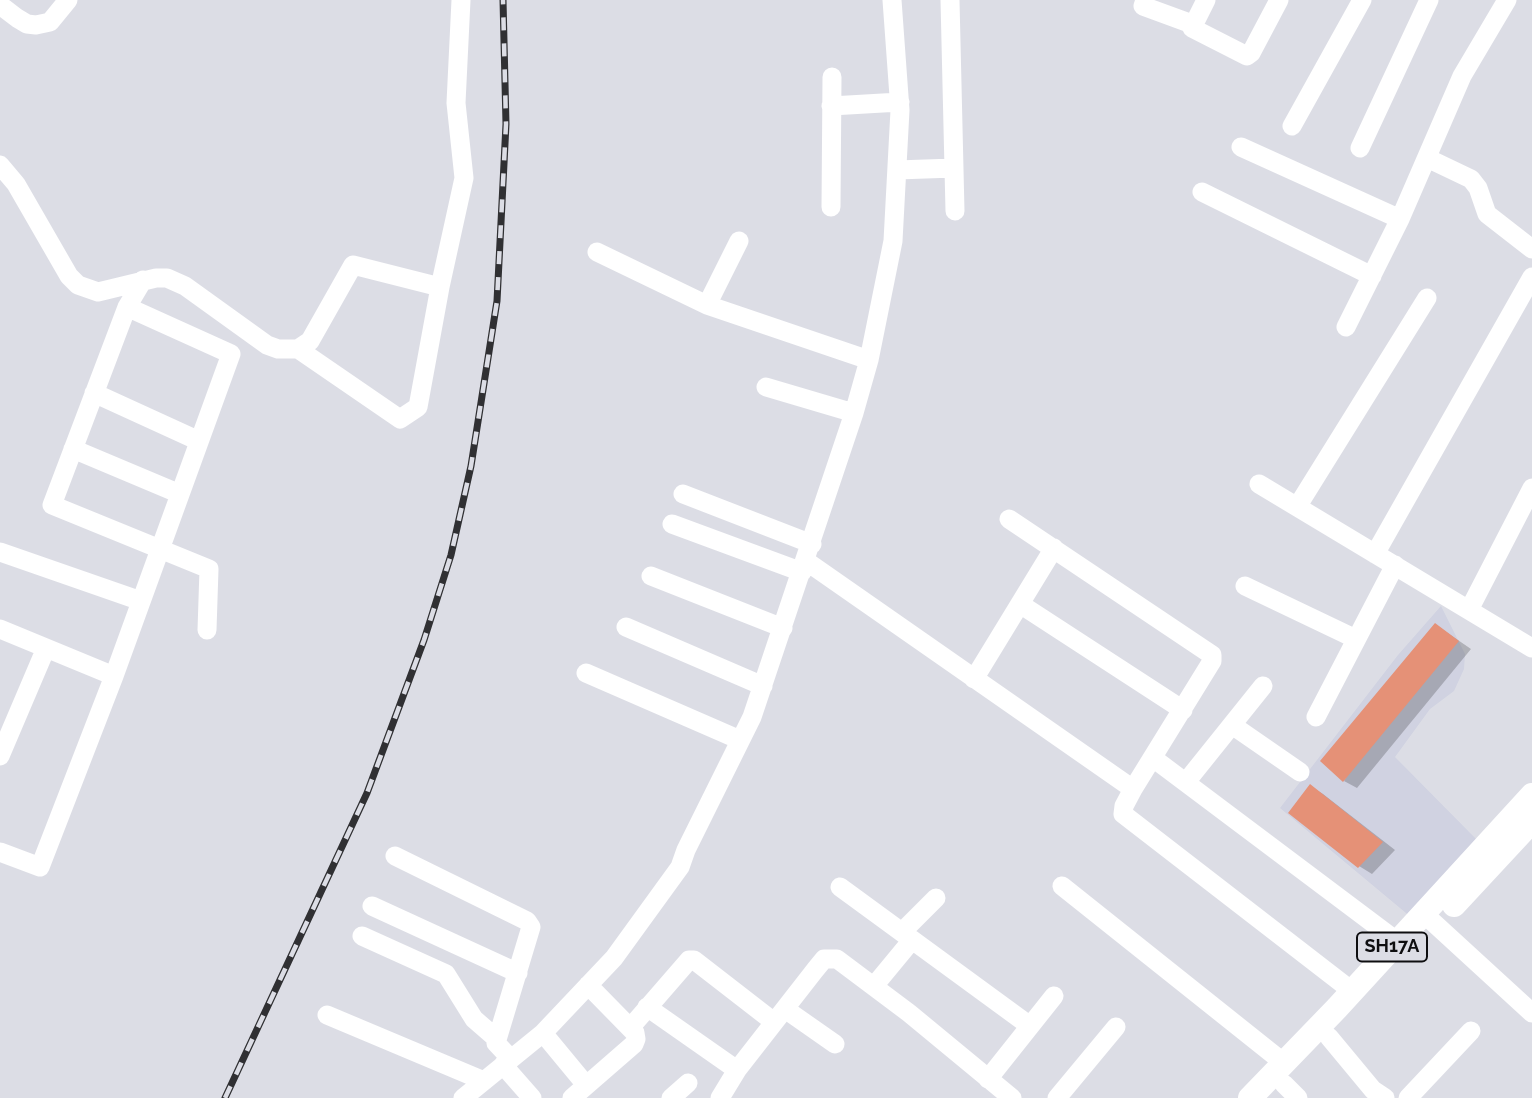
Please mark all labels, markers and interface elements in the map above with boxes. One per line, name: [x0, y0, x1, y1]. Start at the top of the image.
road number: SH17A: [1357, 932, 1427, 962]

